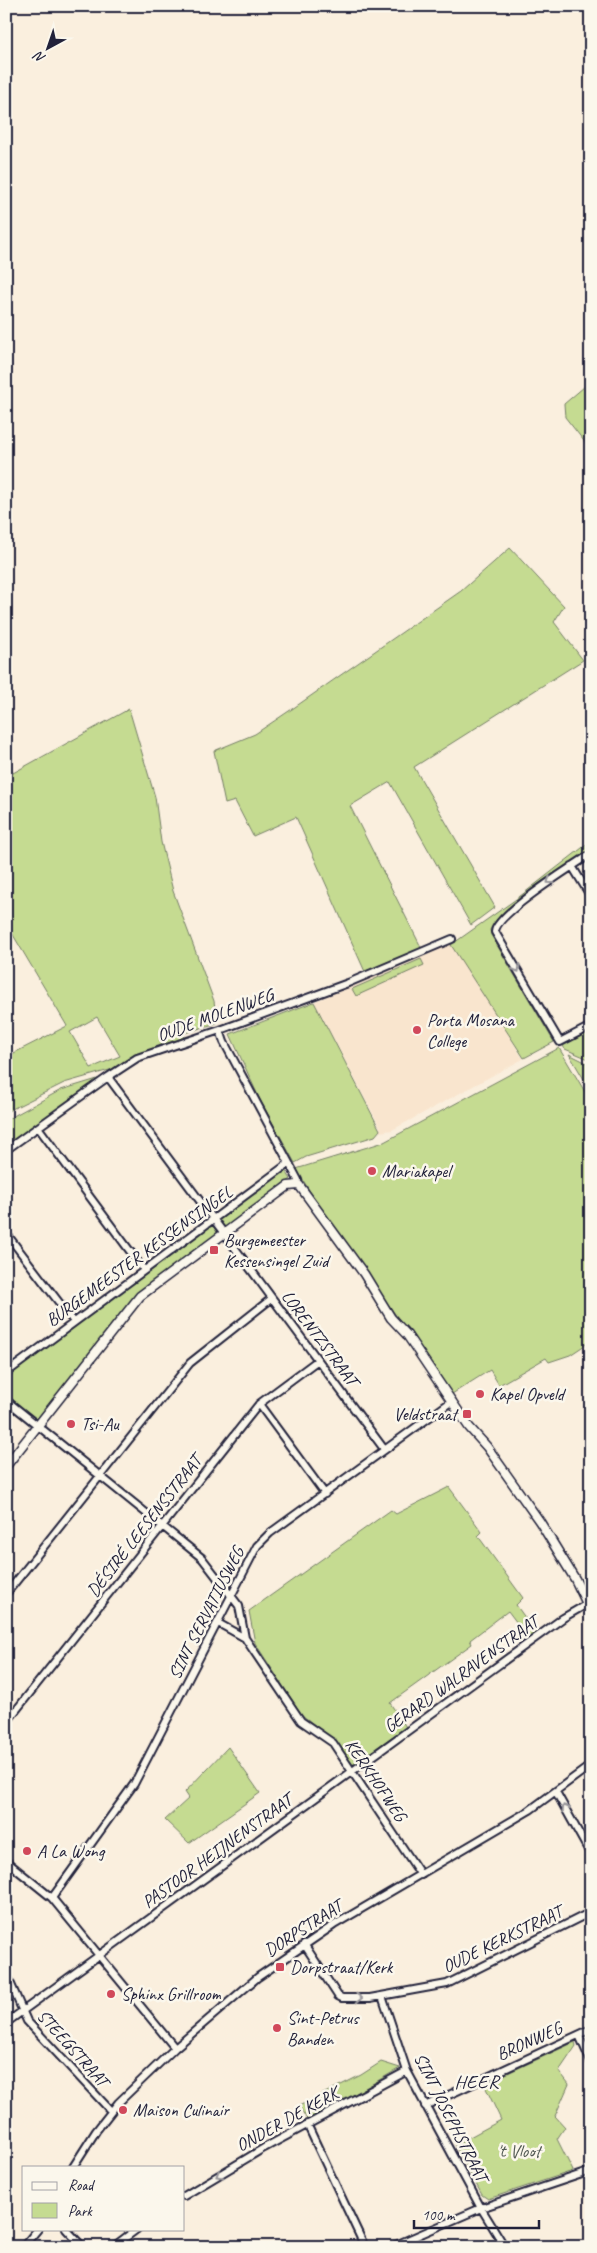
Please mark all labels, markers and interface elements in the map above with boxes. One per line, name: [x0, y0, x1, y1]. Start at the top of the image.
north arrow: [22, 22, 72, 72]
text: N: [29, 47, 49, 67]
one-way arrow: [547, 875, 556, 884]
one-way arrow: [511, 964, 521, 973]
street label: OUDE MOLENWEG: [154, 983, 279, 1046]
place label: Porta Mosana College: [427, 1009, 516, 1052]
marker: Porta Mosana College: [411, 1024, 423, 1036]
place label: Mariakapel: [382, 1160, 453, 1182]
marker: Mariakapel: [366, 1165, 378, 1177]
street label: BURGEMEESTER KESSENSINGEL: [42, 1181, 237, 1331]
place label: Burgemeester Kessensingel Zuid: [224, 1229, 331, 1272]
marker: Burgemeester Kessensingel Zuid: [208, 1244, 220, 1256]
street label: LORENTZSTRAAT: [277, 1286, 366, 1394]
place label: Kapel Opveld: [490, 1383, 567, 1405]
marker: Kapel Opveld: [474, 1388, 486, 1400]
place label: Veldstraat: [393, 1403, 460, 1425]
marker: Veldstraat: [461, 1408, 473, 1420]
place label: Tsi-Au: [81, 1413, 120, 1435]
marker: Tsi-Au: [65, 1418, 77, 1430]
street label: DÉSIRÉ LEESENSSTRAAT: [82, 1447, 209, 1601]
street label: SINT SERVATIUSWEG: [163, 1541, 250, 1683]
street label: GERARD WALRAVENSTRAAT: [380, 1608, 546, 1737]
street label: KERKHOFWEG: [341, 1735, 413, 1827]
street label: PASTOOR HEIJNENSTRAAT: [138, 1786, 300, 1913]
one-way arrow: [561, 1805, 571, 1814]
place label: A La Wong: [37, 1840, 106, 1862]
marker: A La Wong: [21, 1845, 33, 1857]
street label: DORPSTRAAT: [260, 1893, 349, 1961]
street label: OUDE KERKSTRAAT: [439, 1899, 570, 1977]
place label: Dorpstraat/Kerk: [290, 1956, 394, 1978]
marker: Dorpstraat/Kerk: [274, 1961, 286, 1973]
place label: Sphinx Grillroom: [121, 1983, 222, 2005]
marker: Sphinx Grillroom: [105, 1988, 117, 2000]
one-way arrow: [355, 1993, 363, 2003]
street label: STEEGSTRAAT: [33, 2005, 116, 2094]
place label: Sint-Petrus Banden: [287, 2007, 360, 2050]
street label: BRONWEG: [493, 2016, 567, 2065]
marker: Sint-Petrus Banden: [271, 2022, 283, 2034]
street label: SINT JOSEPHSTRAAT: [409, 2049, 495, 2189]
district label: HEER: [454, 2070, 501, 2094]
street label: ONDER DE KERK: [232, 2080, 346, 2156]
place label: Maison Culinair: [133, 2099, 230, 2121]
marker: Maison Culinair: [117, 2104, 129, 2116]
park label: 't Vloot: [498, 2140, 544, 2162]
legend: [22, 2166, 185, 2230]
one-way arrow: [216, 2168, 225, 2178]
text: Road: [68, 2176, 95, 2195]
scale bar: [414, 2198, 540, 2230]
text: Park: [68, 2202, 93, 2221]
text: 100 m: [422, 2206, 456, 2225]

